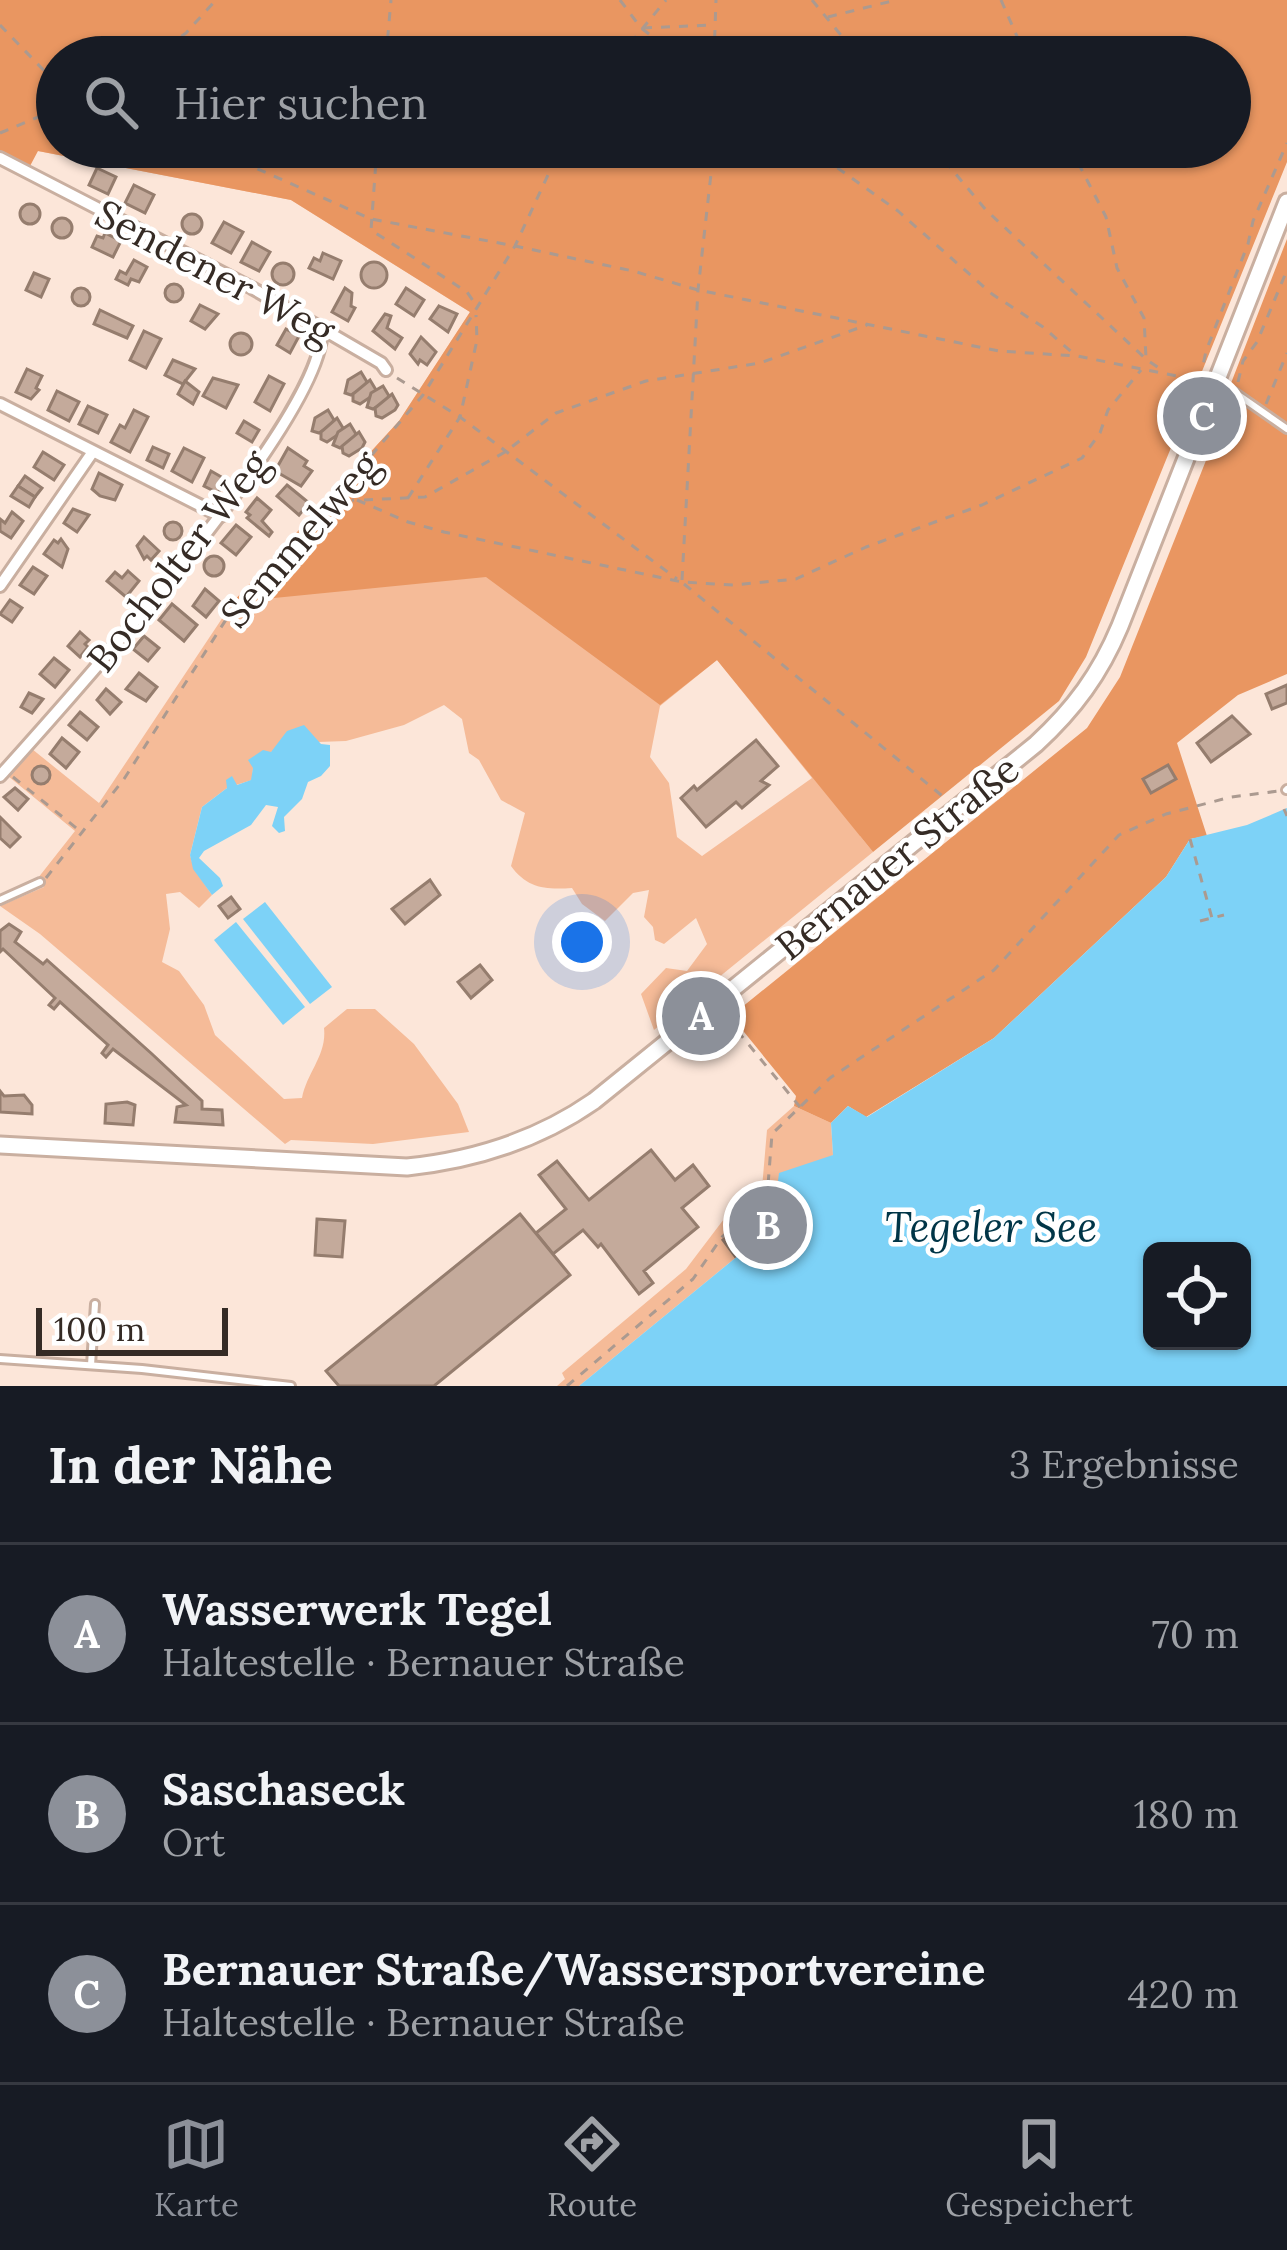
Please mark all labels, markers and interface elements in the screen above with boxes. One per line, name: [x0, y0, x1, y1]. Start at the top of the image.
search box: [36, 36, 1251, 168]
icon: search: [78, 69, 144, 135]
text: Hier suchen: [174, 74, 427, 131]
street label: Sendener Weg: [87, 188, 344, 357]
pin: C: [1163, 371, 1241, 461]
street label: Bocholter Weg: [76, 439, 281, 682]
street label: Semmelweg: [210, 439, 391, 638]
street label: Bernauer Straße: [765, 744, 1029, 970]
your location: [552, 912, 612, 972]
pin: A: [662, 971, 740, 1061]
pin: B: [729, 1180, 807, 1270]
water label: Tegeler See: [885, 1200, 1097, 1254]
map controls: [1143, 1242, 1251, 1350]
button: locate: [1143, 1242, 1251, 1350]
scale bar: [36, 1302, 228, 1355]
text: 100 m: [54, 1308, 145, 1350]
text: In der Nähe: [48, 1432, 333, 1497]
text: 3 Ergebnisse: [1009, 1439, 1239, 1489]
text: Wasserwerk Tegel: [162, 1580, 552, 1637]
text: A: [74, 1609, 100, 1659]
text: 70 m: [1152, 1609, 1239, 1659]
text: Haltestelle · Bernauer Straße: [162, 1637, 685, 1687]
text: Saschaseck: [162, 1760, 405, 1817]
text: B: [74, 1789, 100, 1839]
text: 180 m: [1134, 1789, 1239, 1839]
text: Ort: [162, 1817, 225, 1867]
text: Bernauer Straße/Wassersportvereine: [162, 1940, 986, 1997]
text: C: [74, 1969, 100, 2019]
text: 420 m: [1128, 1969, 1239, 2019]
text: Haltestelle · Bernauer Straße: [162, 1997, 685, 2047]
tab: Karte: [154, 2111, 239, 2225]
tab: Route: [547, 2111, 637, 2225]
tab: Gespeichert: [945, 2111, 1133, 2225]

